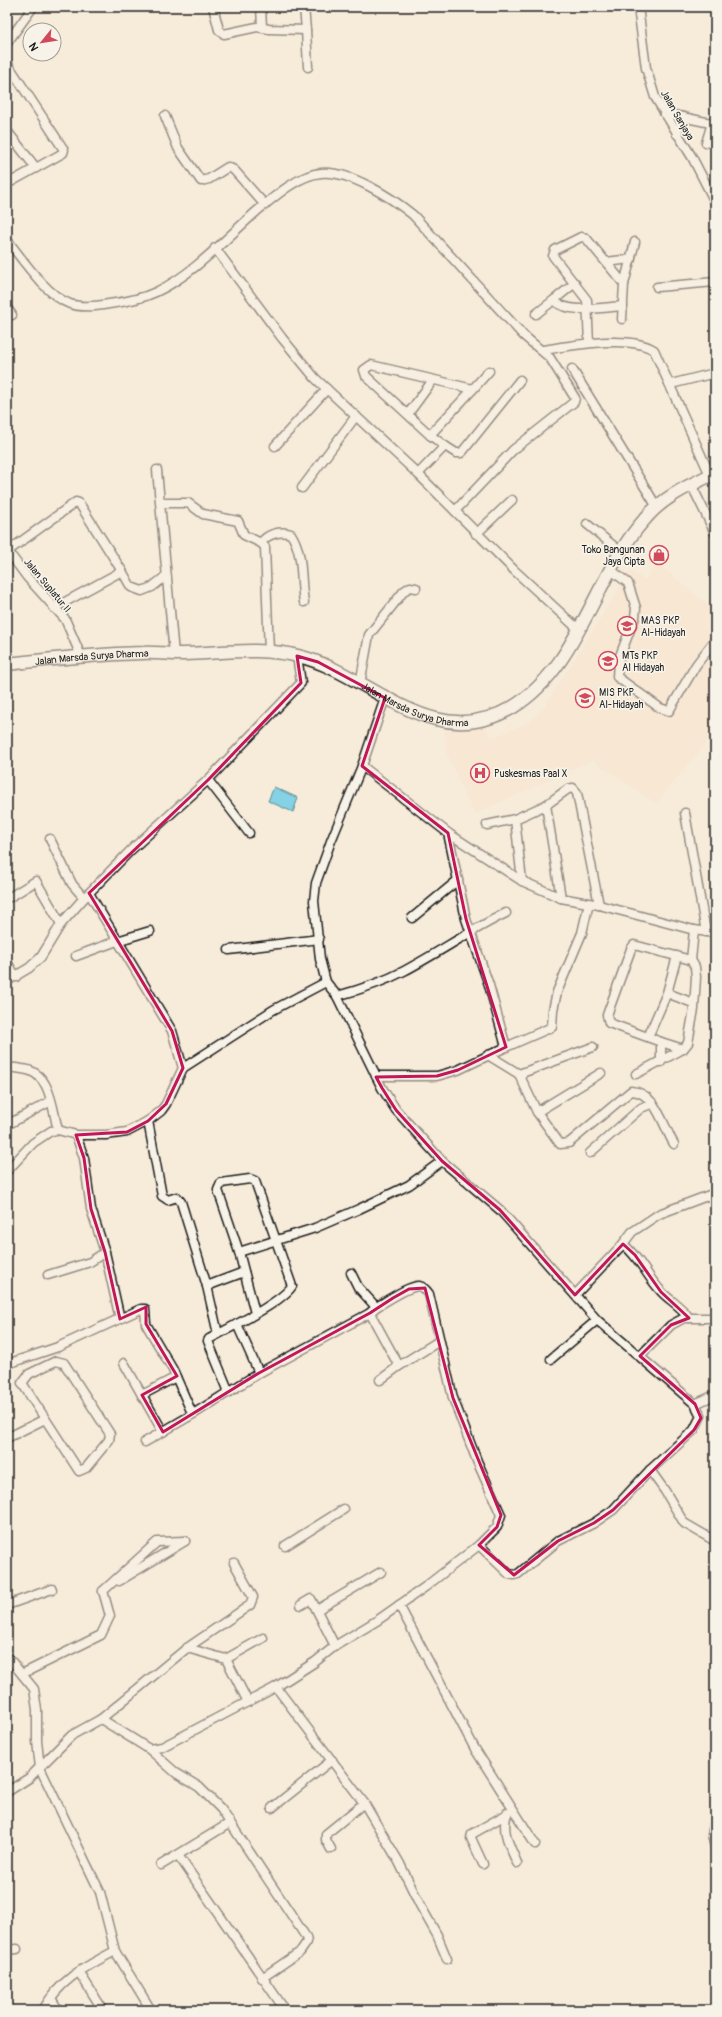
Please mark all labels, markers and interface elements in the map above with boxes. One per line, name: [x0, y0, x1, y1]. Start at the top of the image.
north arrow: [22, 22, 62, 62]
text: N: [26, 40, 41, 53]
street label: Jalan Sanjaya: [658, 88, 696, 143]
place label: Toko Bangunan Jaya Cipta: [581, 544, 645, 568]
shop icon: Toko Bangunan Jaya Cipta: [648, 544, 670, 566]
street label: Jalan Suplatur II: [21, 556, 73, 615]
school or university icon: MAS PKP Al-Hidayah: [616, 615, 638, 637]
place label: MAS PKP Al-Hidayah: [641, 615, 686, 639]
street label: Jalan Marsda Surya Dharma: [34, 648, 149, 668]
school or university icon: MTs PKP Al Hidayah: [597, 650, 619, 672]
place label: MTs PKP Al Hidayah: [622, 650, 665, 674]
street label: Jalan Marsda Surya Dharma: [359, 680, 469, 729]
school or university icon: MIS PKP Al-Hidayah: [574, 687, 596, 709]
place label: MIS PKP Al-Hidayah: [599, 687, 644, 711]
hospital icon: Puskesmas Paal X: [469, 762, 491, 784]
place label: Puskesmas Paal X: [494, 768, 568, 780]

